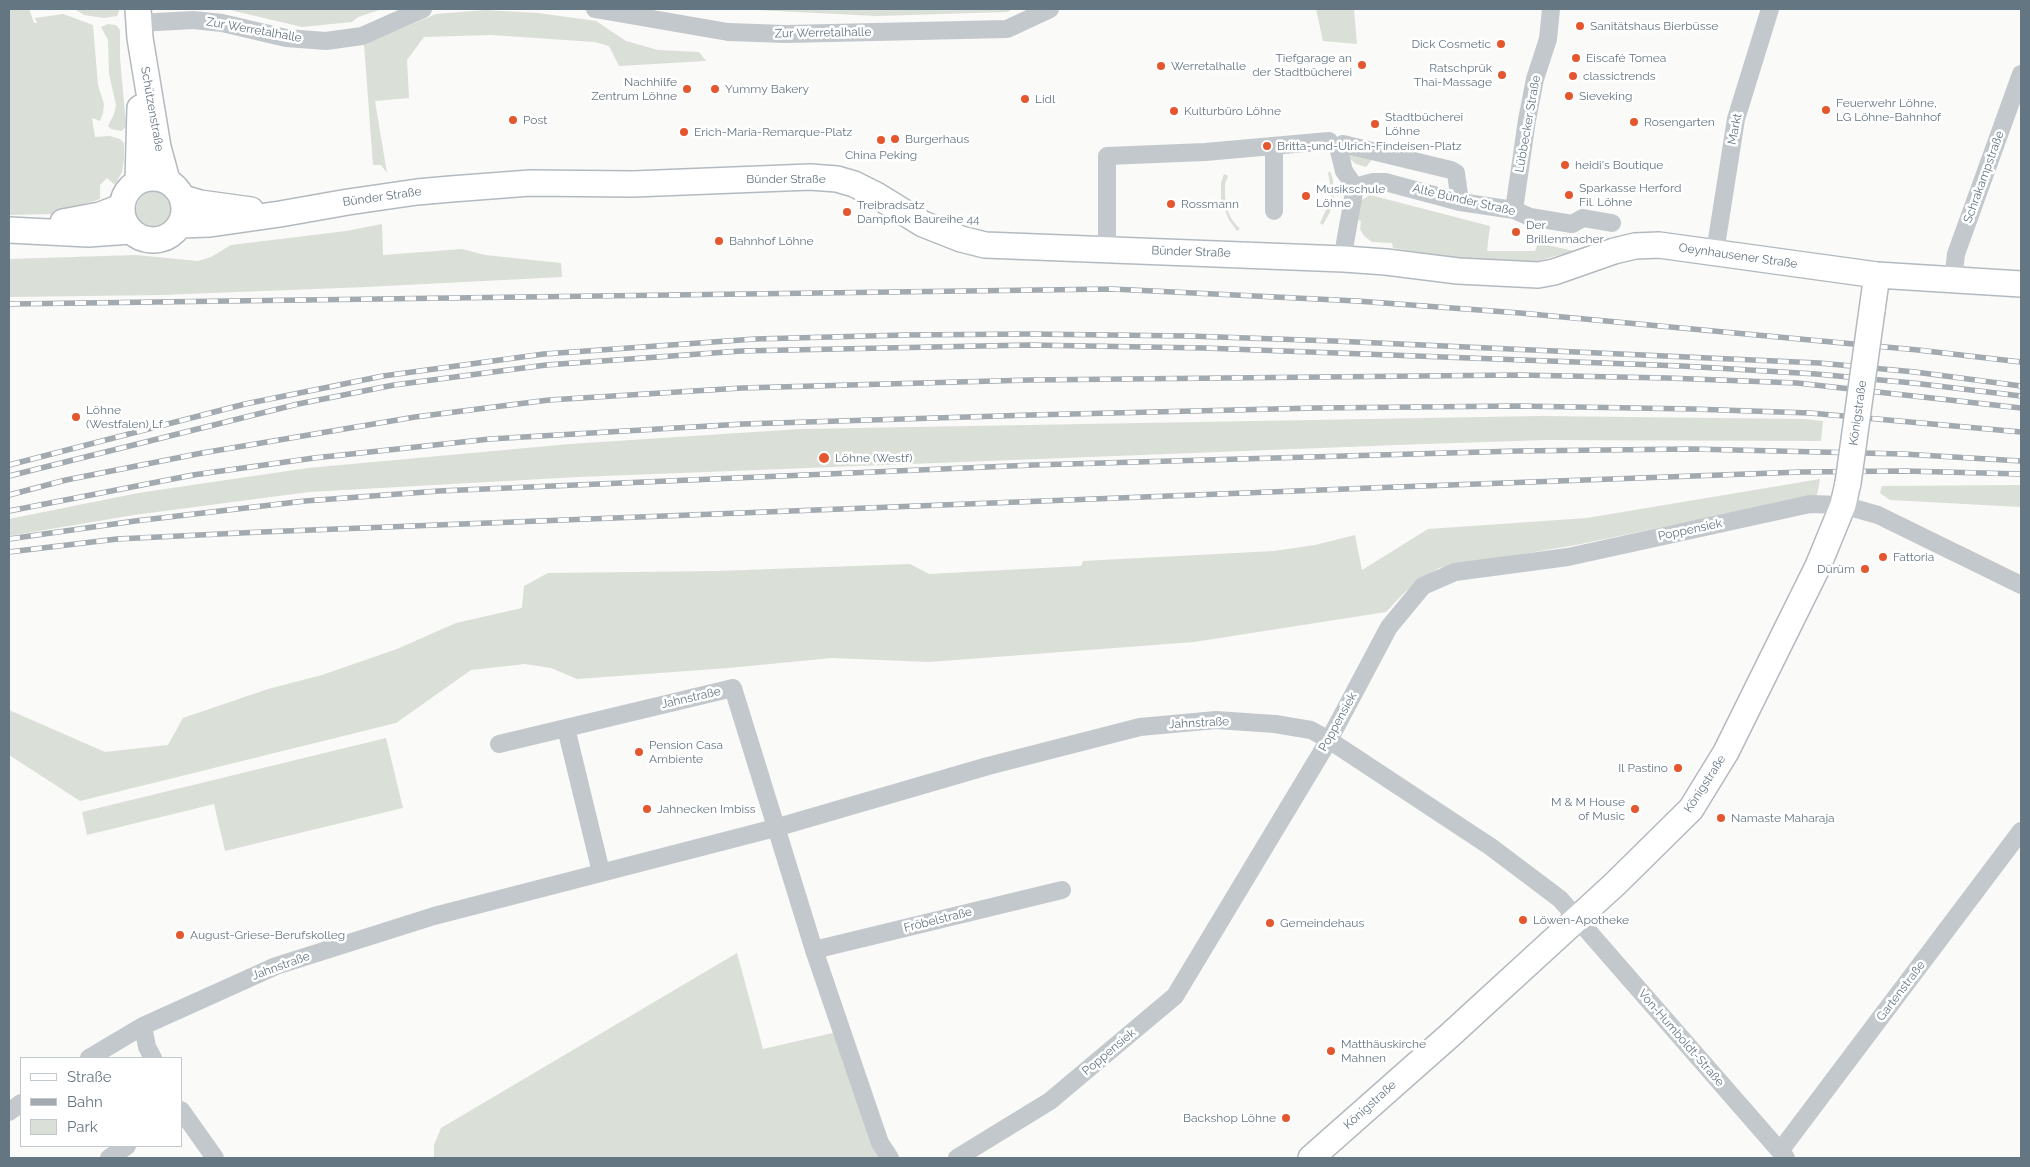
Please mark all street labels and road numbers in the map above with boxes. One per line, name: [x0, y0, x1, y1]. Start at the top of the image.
street label: Zur Werretalhalle: [205, 15, 303, 45]
street label: Zur Werretalhalle: [775, 25, 871, 41]
street label: Schützenstraße: [137, 65, 167, 153]
street label: Lübbecker Straße: [1512, 74, 1544, 174]
street label: Markt: [1725, 112, 1745, 146]
street label: Schrakampstraße: [1961, 129, 2007, 225]
street label: Bünder Straße: [746, 172, 826, 186]
street label: Alte Bünder Straße: [1411, 181, 1517, 219]
street label: Bünder Straße: [342, 184, 422, 210]
street label: Oeynhausener Straße: [1678, 241, 1798, 271]
street label: Bünder Straße: [1151, 243, 1231, 261]
street label: Königstraße: [1846, 379, 1870, 447]
street label: Poppensiek: [1657, 516, 1723, 544]
street label: Jahnstraße: [660, 684, 722, 712]
street label: Poppensiek: [1316, 690, 1360, 754]
street label: Jahnstraße: [1168, 714, 1230, 732]
street label: Königstraße: [1681, 753, 1729, 815]
street label: Fröbelstraße: [902, 905, 974, 935]
street label: Jahnstraße: [250, 949, 312, 983]
street label: Gartenstraße: [1874, 958, 1928, 1024]
street label: Von-Humboldt-Straße: [1635, 987, 1727, 1089]
street label: Poppensiek: [1079, 1026, 1139, 1078]
street label: Königstraße: [1341, 1078, 1399, 1132]

